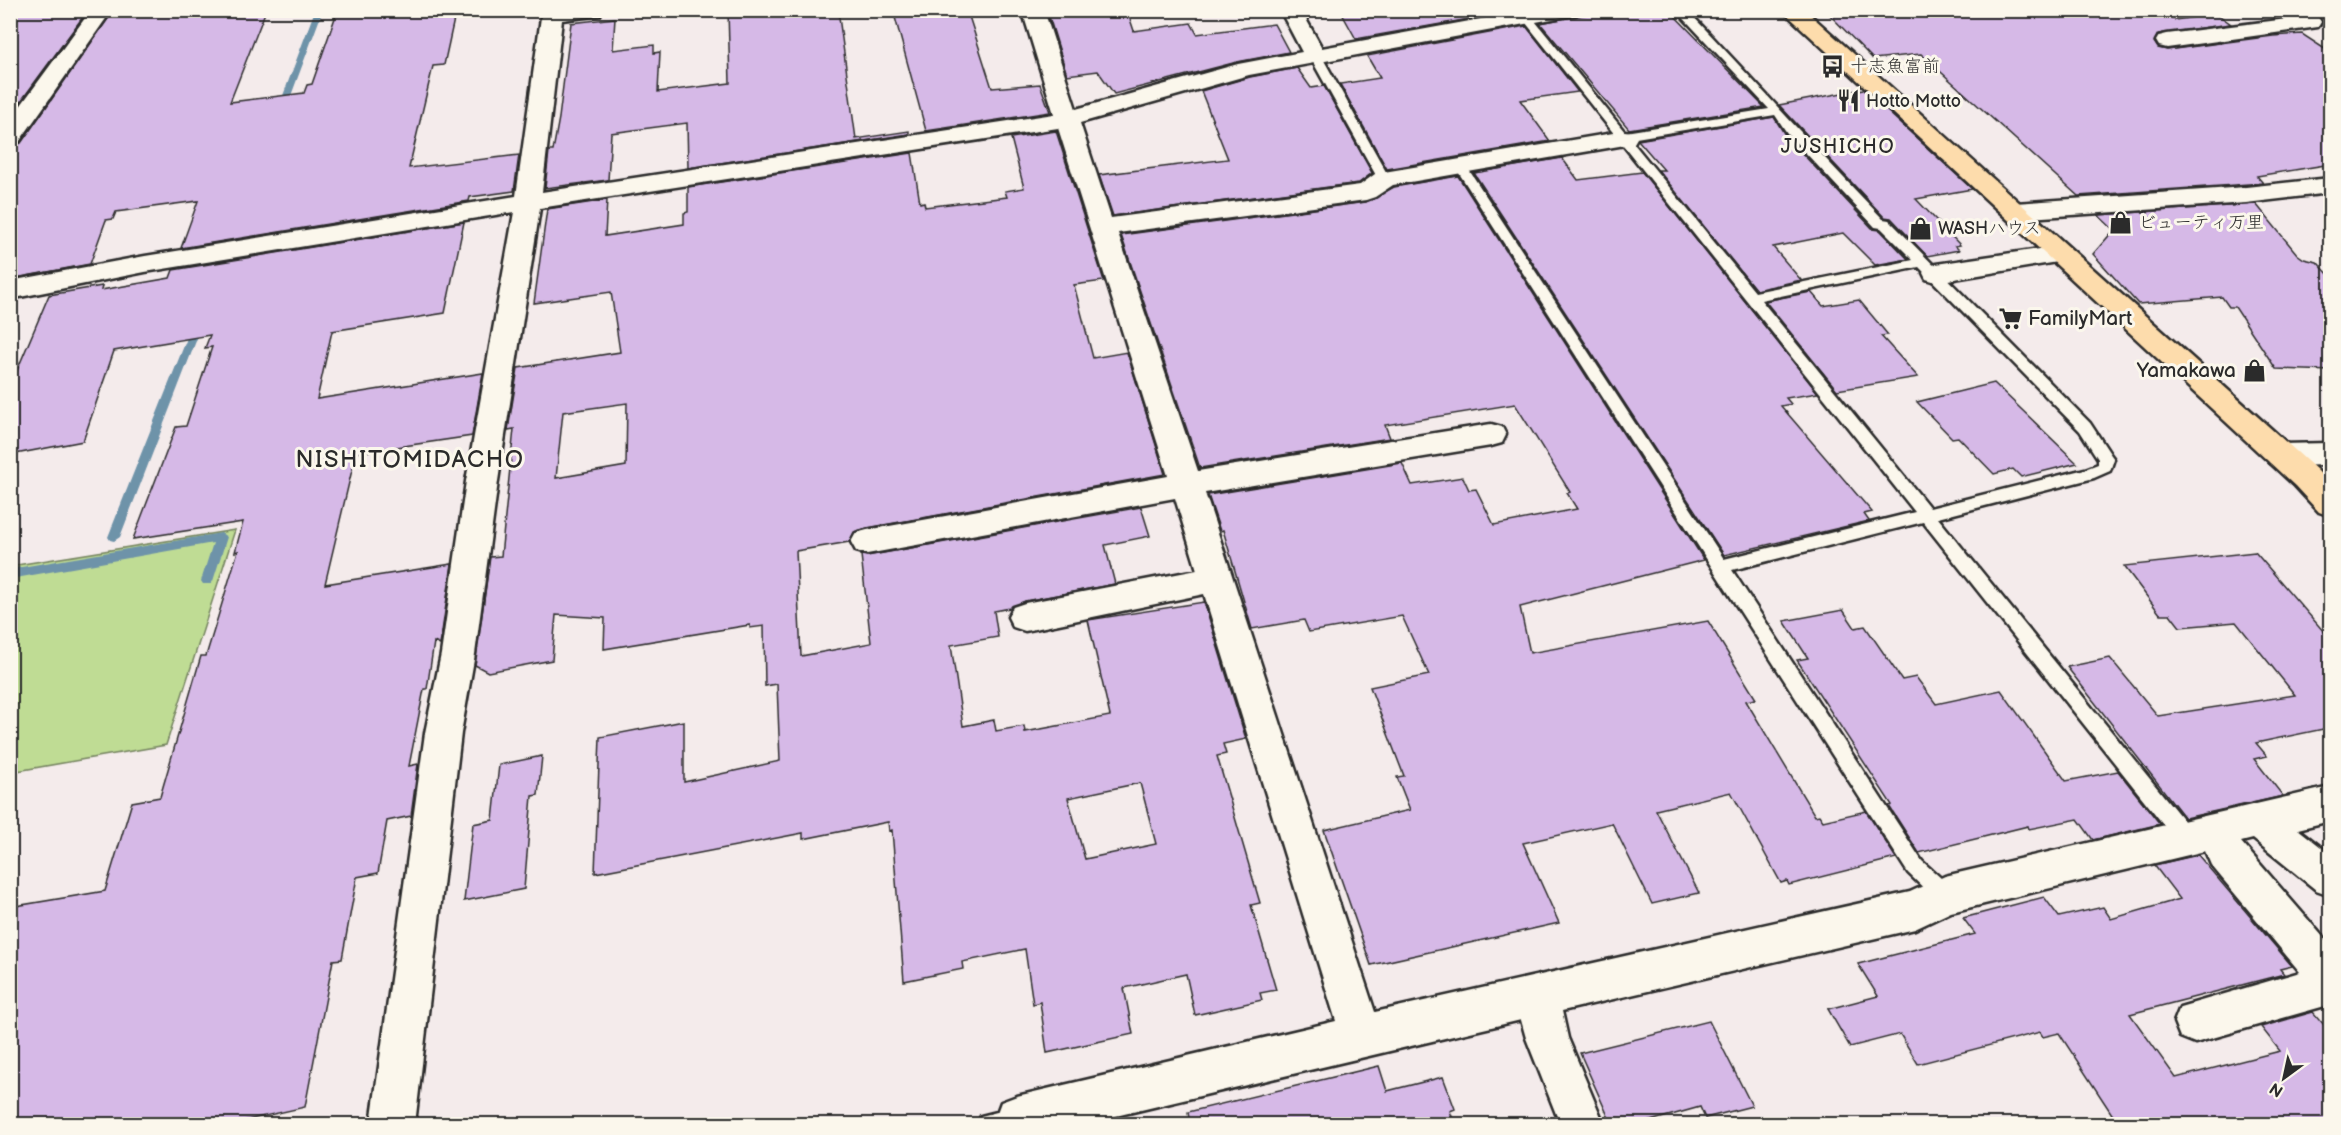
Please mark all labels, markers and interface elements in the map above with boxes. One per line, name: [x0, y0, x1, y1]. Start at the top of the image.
bus stop icon: 十志魚富前: [1819, 53, 1845, 79]
place label: 十志魚富前: [1850, 56, 1940, 77]
restaurant icon: Hotto Motto: [1835, 88, 1861, 114]
place label: Hotto Motto: [1866, 91, 1961, 112]
district label: JUSHICHO: [1781, 135, 1895, 159]
shop icon: ビューティ万里: [2107, 209, 2133, 235]
place label: ビューティ万里: [2138, 212, 2264, 233]
shop icon: WASHハウス: [1907, 215, 1933, 241]
place label: WASHハウス: [1938, 218, 2041, 239]
supermarket icon: FamilyMart: [1997, 305, 2023, 331]
place label: FamilyMart: [2028, 306, 2133, 331]
shop icon: Yamakawa: [2241, 357, 2267, 383]
place label: Yamakawa: [2136, 358, 2236, 383]
district label: NISHITOMIDACHO: [296, 445, 524, 474]
north arrow: [2254, 1048, 2314, 1108]
text: N: [2266, 1078, 2287, 1101]

